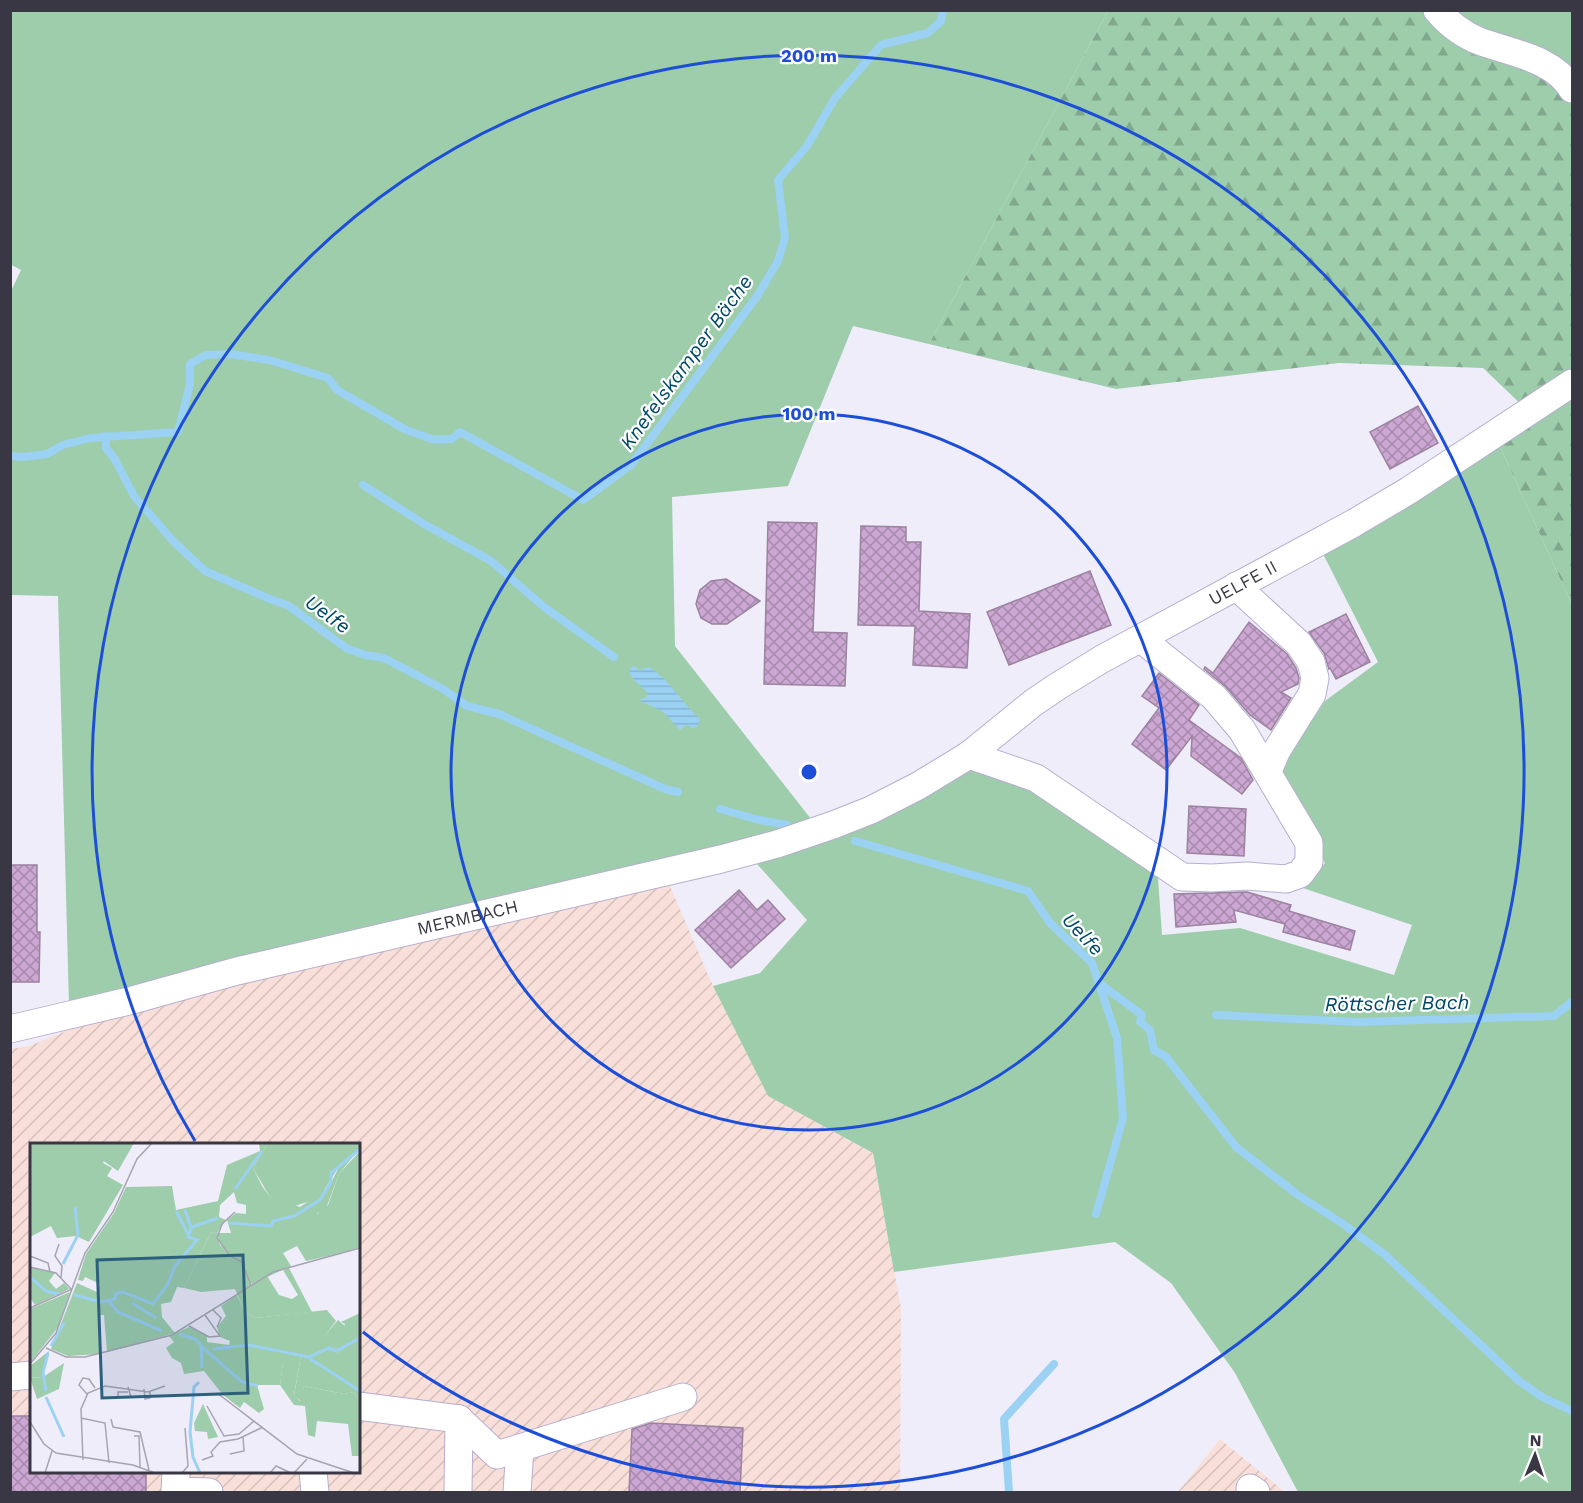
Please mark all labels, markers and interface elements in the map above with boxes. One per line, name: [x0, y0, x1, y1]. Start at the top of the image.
text: 200 m: [781, 45, 837, 66]
water label: Knefelskamper Bäche: [615, 270, 757, 454]
text: 100 m: [782, 403, 836, 424]
street label: UELFE II: [1205, 556, 1280, 609]
water label: Uelfe: [301, 590, 355, 638]
centre of rings: [799, 762, 819, 782]
street label: MERMBACH: [415, 895, 520, 939]
water label: Uelfe: [1057, 907, 1109, 961]
water label: Röttscher Bach: [1324, 990, 1470, 1016]
inset map: [30, 1143, 360, 1473]
north arrow: [1505, 1425, 1565, 1485]
text: N: [1529, 1431, 1542, 1450]

